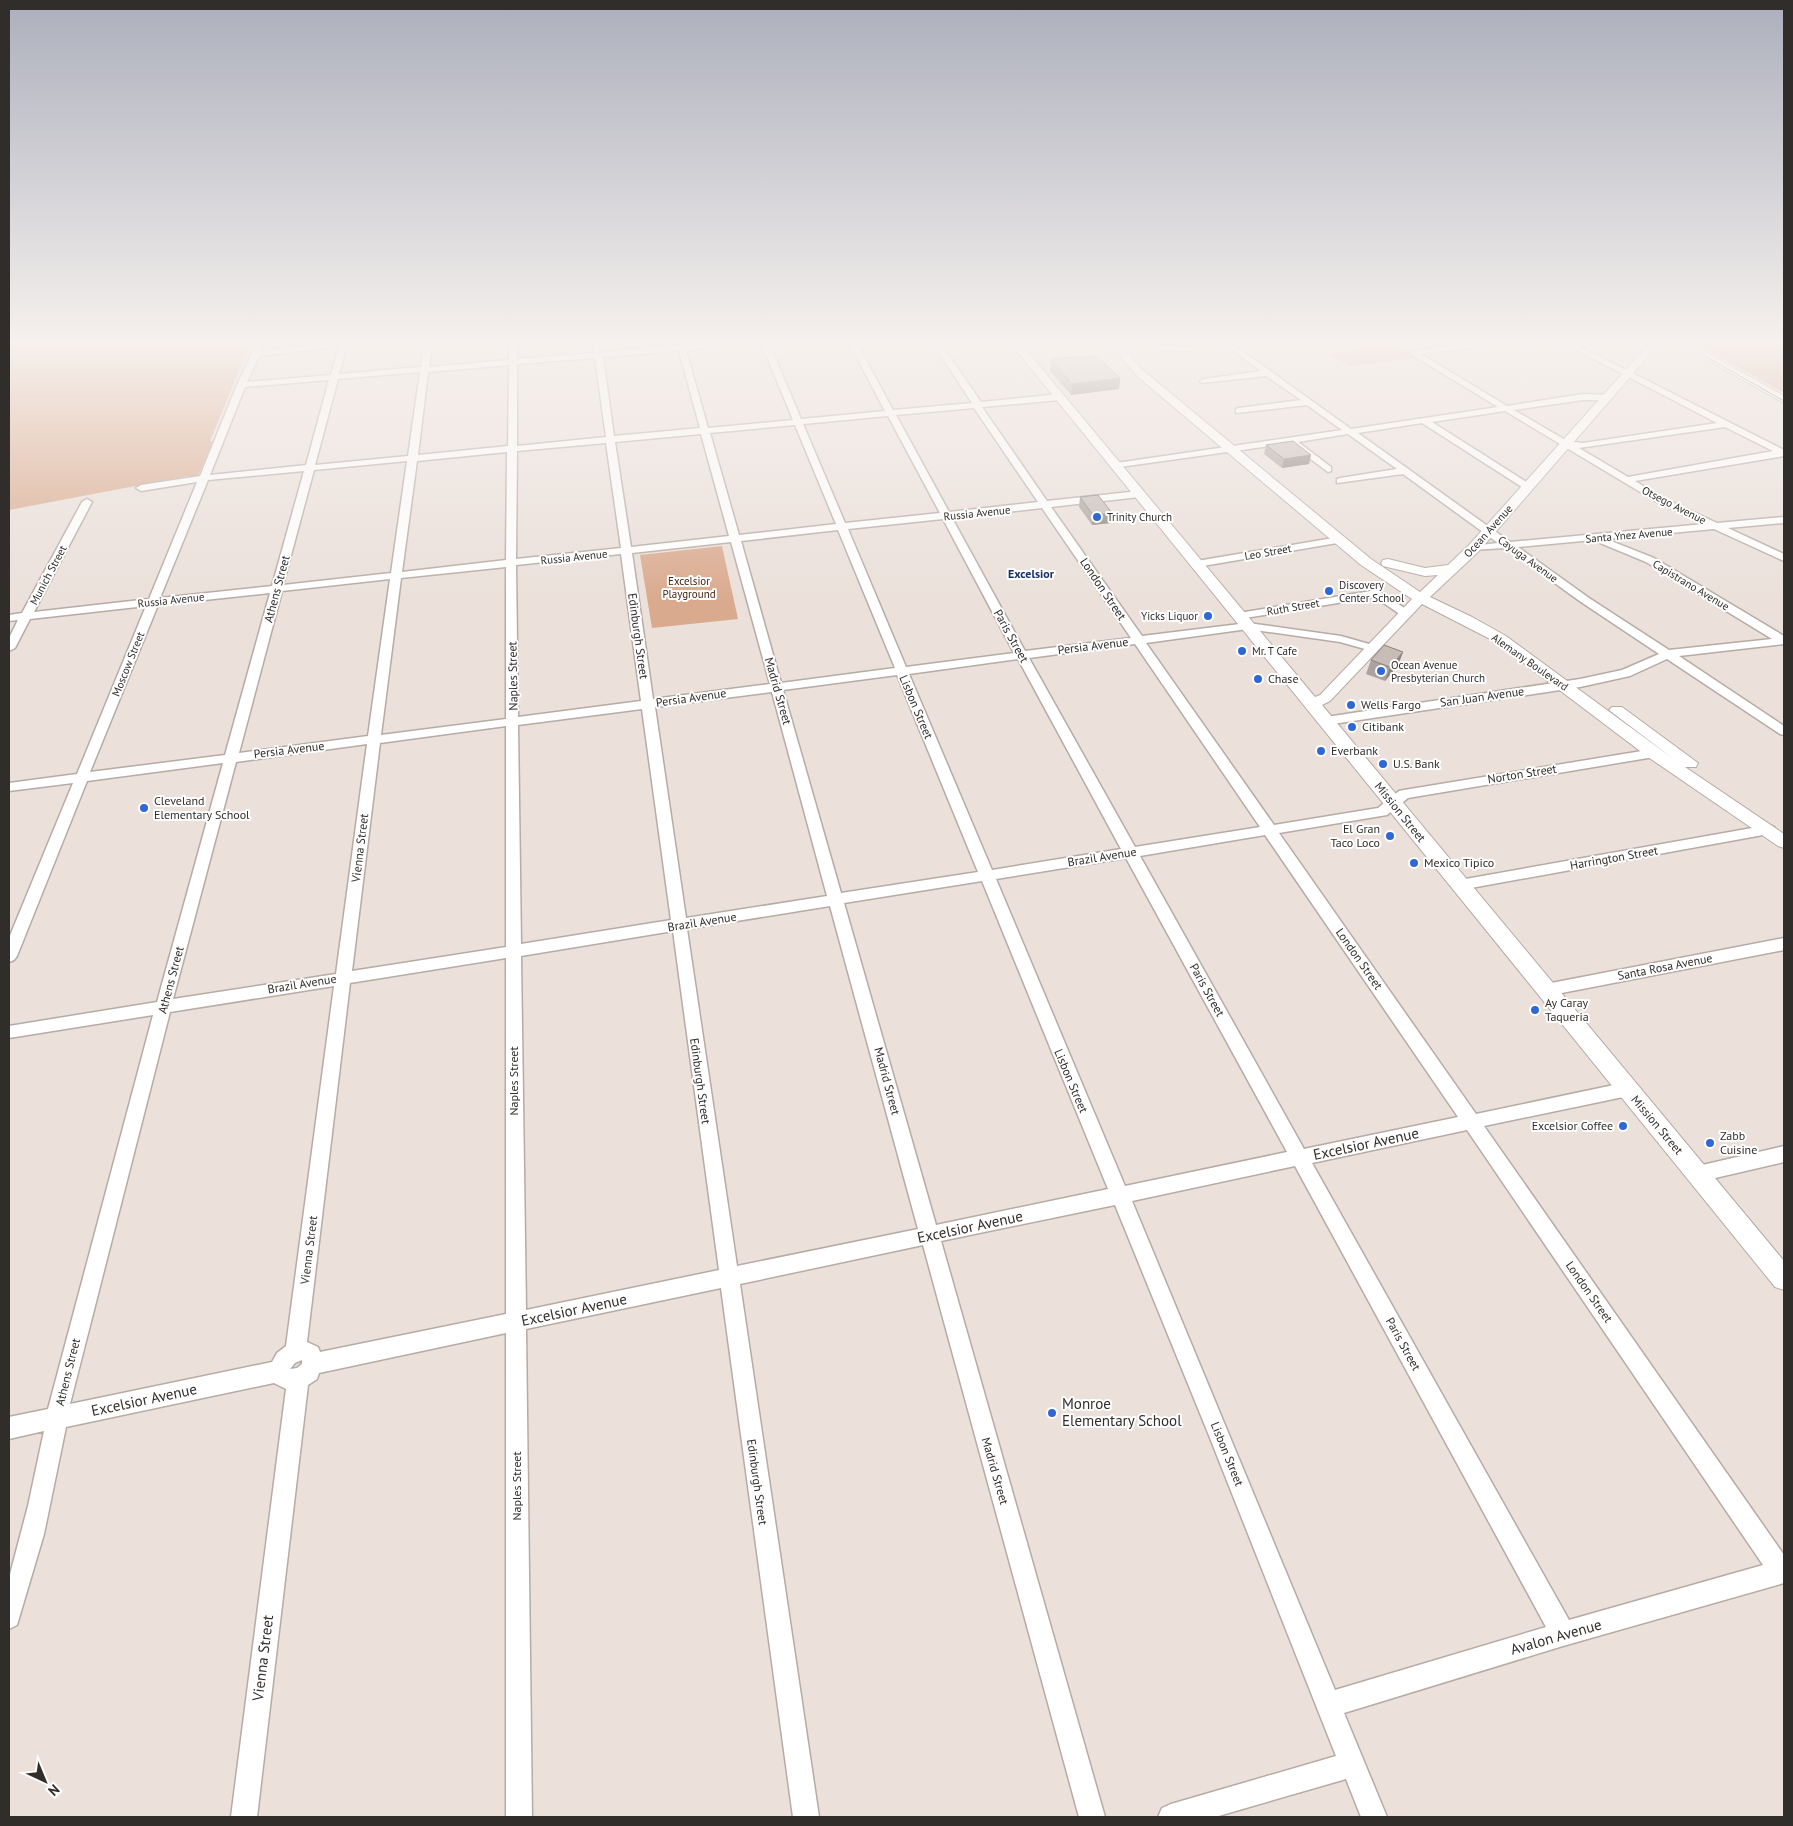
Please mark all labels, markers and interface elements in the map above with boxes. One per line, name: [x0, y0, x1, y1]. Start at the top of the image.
street label: Otsego Avenue: [1640, 483, 1709, 527]
street label: Ocean Avenue: [1461, 501, 1516, 560]
street label: Russia Avenue: [943, 502, 1011, 523]
place label: Trinity Church: [1107, 510, 1172, 524]
marker: Trinity Church: [1091, 511, 1103, 523]
street label: Santa Ynez Avenue: [1585, 524, 1674, 546]
street label: Cayuga Avenue: [1495, 532, 1561, 586]
street label: Leo Street: [1243, 541, 1293, 563]
street label: Munich Street: [26, 543, 70, 607]
street label: Russia Avenue: [540, 546, 608, 567]
street label: Athens Street: [260, 554, 293, 624]
street label: London Street: [1077, 555, 1130, 623]
street label: Capistrano Avenue: [1650, 557, 1732, 614]
district label: Excelsior: [1008, 566, 1055, 581]
park label: Excelsior Playground: [662, 574, 716, 601]
place label: Discovery Center School: [1339, 578, 1405, 605]
marker: Discovery Center School: [1323, 585, 1335, 597]
street label: Russia Avenue: [137, 589, 205, 610]
street label: Edinburgh Street: [625, 592, 652, 680]
street label: Ruth Street: [1266, 595, 1321, 619]
street label: Paris Street: [991, 607, 1032, 665]
place label: Yicks Liquor: [1141, 609, 1198, 623]
marker: Yicks Liquor: [1202, 610, 1214, 622]
street label: Moscow Street: [109, 629, 147, 698]
street label: Alemany Boulevard: [1489, 630, 1571, 694]
street label: Persia Avenue: [1057, 634, 1129, 657]
street label: Naples Street: [504, 641, 521, 711]
place label: Mr. T Cafe: [1252, 644, 1297, 658]
marker: Mr. T Cafe: [1236, 645, 1248, 657]
street label: Madrid Street: [762, 655, 795, 726]
place label: Ocean Avenue Presbyterian Church: [1391, 658, 1485, 685]
marker: Ocean Avenue Presbyterian Church: [1375, 665, 1387, 677]
place label: Chase: [1268, 671, 1299, 686]
street label: Lisbon Street: [896, 673, 937, 741]
marker: Chase: [1252, 673, 1264, 685]
street label: San Juan Avenue: [1439, 683, 1525, 710]
street label: Persia Avenue: [655, 685, 727, 710]
place label: Wells Fargo: [1361, 697, 1421, 712]
marker: Wells Fargo: [1345, 699, 1357, 711]
place label: Citibank: [1362, 719, 1404, 734]
marker: Citibank: [1346, 721, 1358, 733]
street label: Persia Avenue: [253, 738, 325, 761]
place label: Everbank: [1331, 743, 1378, 758]
marker: Everbank: [1315, 745, 1327, 757]
place label: U.S. Bank: [1393, 756, 1440, 771]
marker: U.S. Bank: [1377, 758, 1389, 770]
street label: Norton Street: [1486, 761, 1558, 786]
street label: Mission Street: [1372, 779, 1429, 845]
place label: Cleveland Elementary School: [154, 793, 250, 822]
marker: Cleveland Elementary School: [138, 802, 150, 814]
street label: Vienna Street: [348, 813, 371, 884]
place label: El Gran Taco Loco: [1330, 821, 1380, 850]
marker: El Gran Taco Loco: [1384, 830, 1396, 842]
street label: Harrington Street: [1569, 842, 1659, 873]
street label: Brazil Avenue: [1066, 844, 1137, 869]
place label: Mexico Tipico: [1424, 855, 1494, 870]
marker: Mexico Tipico: [1408, 857, 1420, 869]
street label: Brazil Avenue: [666, 909, 737, 934]
street label: London Street: [1333, 925, 1386, 992]
street label: Athens Street: [154, 945, 187, 1015]
street label: Santa Rosa Avenue: [1616, 950, 1714, 983]
street label: Paris Street: [1187, 961, 1228, 1019]
street label: Brazil Avenue: [266, 971, 337, 996]
place label: Ay Caray Taqueria: [1545, 995, 1589, 1024]
marker: Ay Caray Taqueria: [1529, 1004, 1541, 1016]
street label: Edinburgh Street: [687, 1037, 714, 1125]
street label: Madrid Street: [871, 1045, 904, 1116]
street label: Naples Street: [506, 1046, 521, 1116]
street label: Lisbon Street: [1051, 1047, 1092, 1115]
street label: Mission Street: [1628, 1092, 1687, 1157]
place label: Excelsior Coffee: [1532, 1118, 1613, 1133]
marker: Excelsior Coffee: [1617, 1120, 1629, 1132]
street label: Excelsior Avenue: [1311, 1123, 1421, 1164]
place label: Zabb Cuisine: [1720, 1128, 1757, 1157]
marker: Zabb Cuisine: [1704, 1137, 1716, 1149]
street label: Excelsior Avenue: [915, 1206, 1025, 1247]
street label: Vienna Street: [297, 1215, 320, 1286]
street label: London Street: [1563, 1258, 1616, 1325]
street label: Excelsior Avenue: [519, 1289, 629, 1330]
street label: Paris Street: [1383, 1315, 1424, 1373]
street label: Athens Street: [52, 1337, 83, 1407]
street label: Excelsior Avenue: [89, 1379, 199, 1420]
place label: Monroe Elementary School: [1062, 1394, 1182, 1430]
marker: Monroe Elementary School: [1046, 1407, 1058, 1419]
street label: Lisbon Street: [1208, 1420, 1247, 1488]
street label: Madrid Street: [979, 1435, 1012, 1506]
street label: Edinburgh Street: [744, 1438, 771, 1526]
street label: Naples Street: [509, 1451, 524, 1521]
street label: Vienna Street: [248, 1614, 277, 1703]
street label: Avalon Avenue: [1508, 1614, 1604, 1659]
north arrow: [20, 1756, 70, 1806]
text: N: [44, 1781, 64, 1800]

